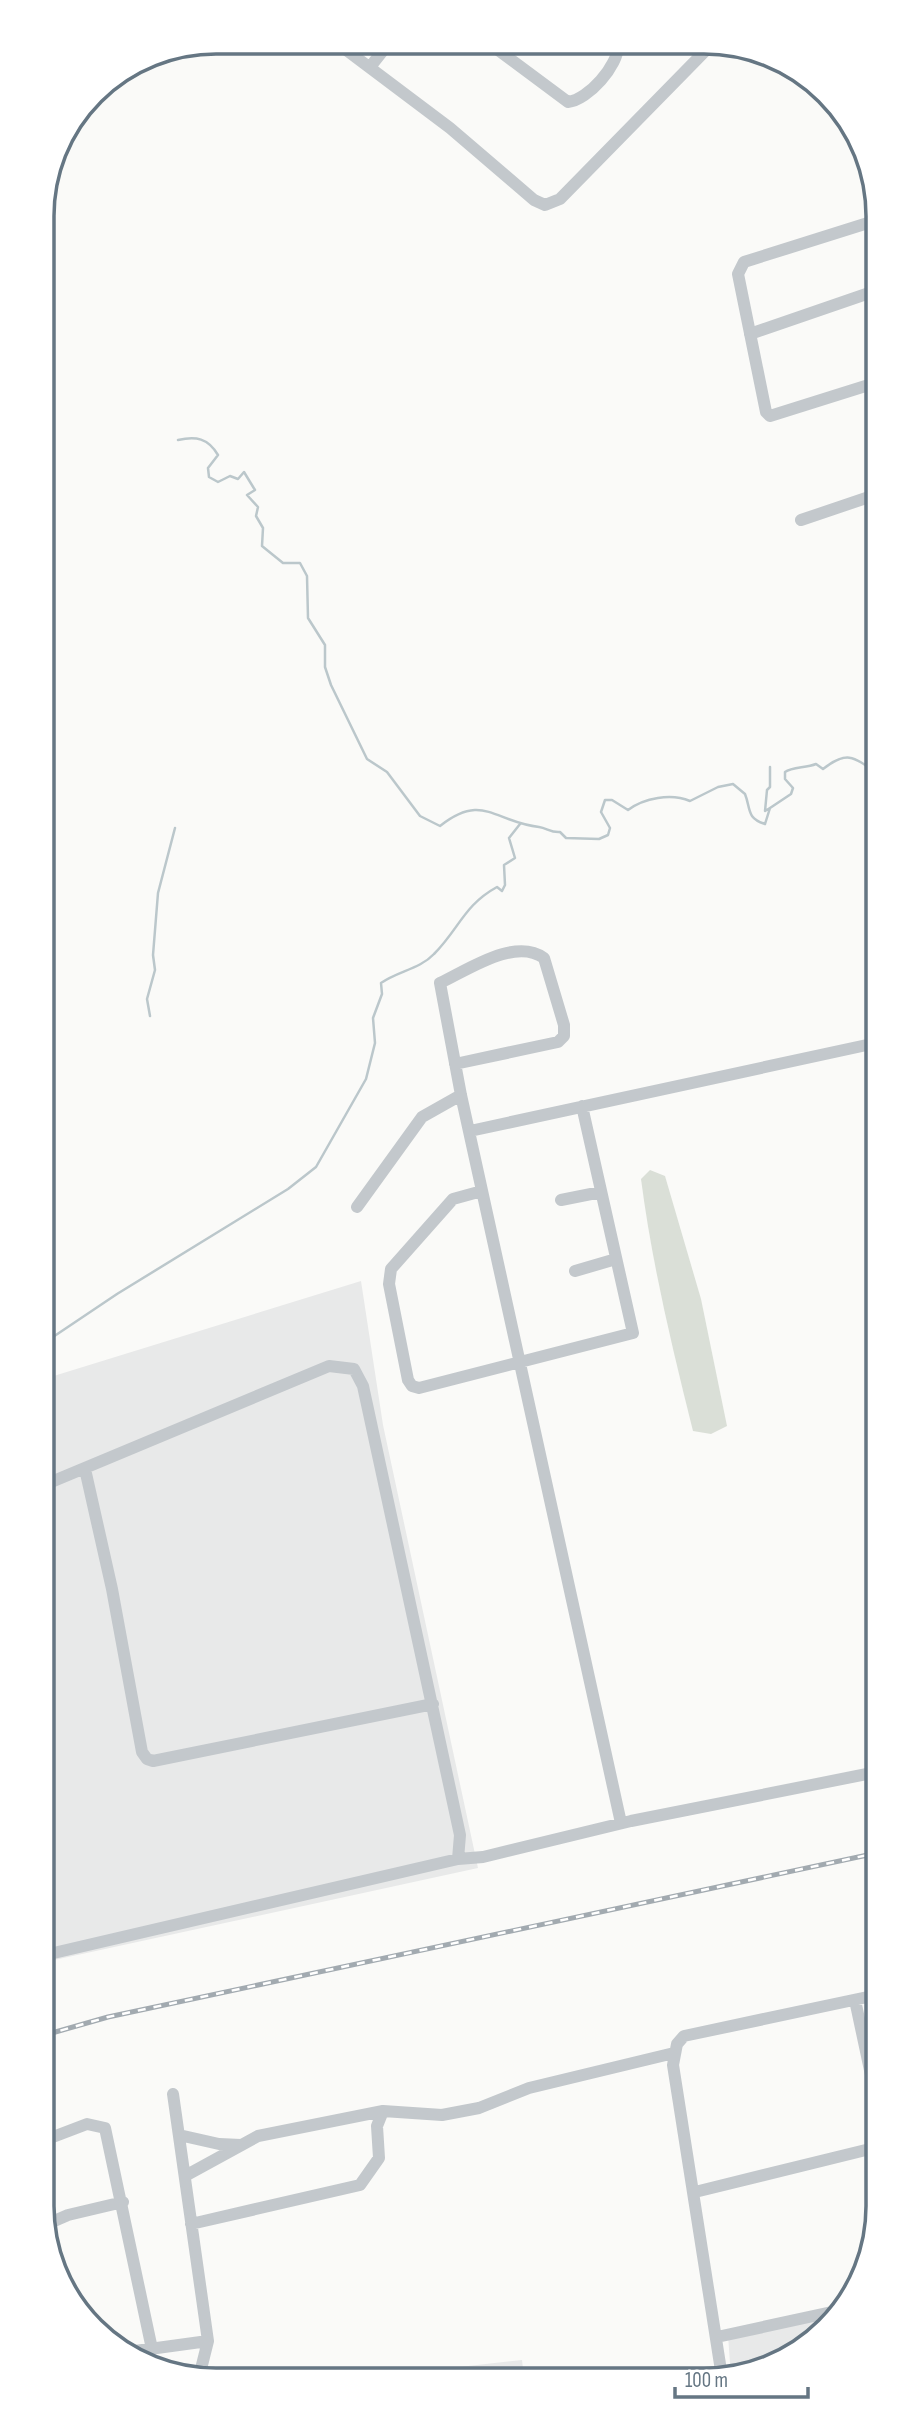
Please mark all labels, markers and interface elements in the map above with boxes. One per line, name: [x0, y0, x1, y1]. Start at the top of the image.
scale bar: [675, 2356, 808, 2400]
text: 100 m: [685, 2368, 728, 2393]

